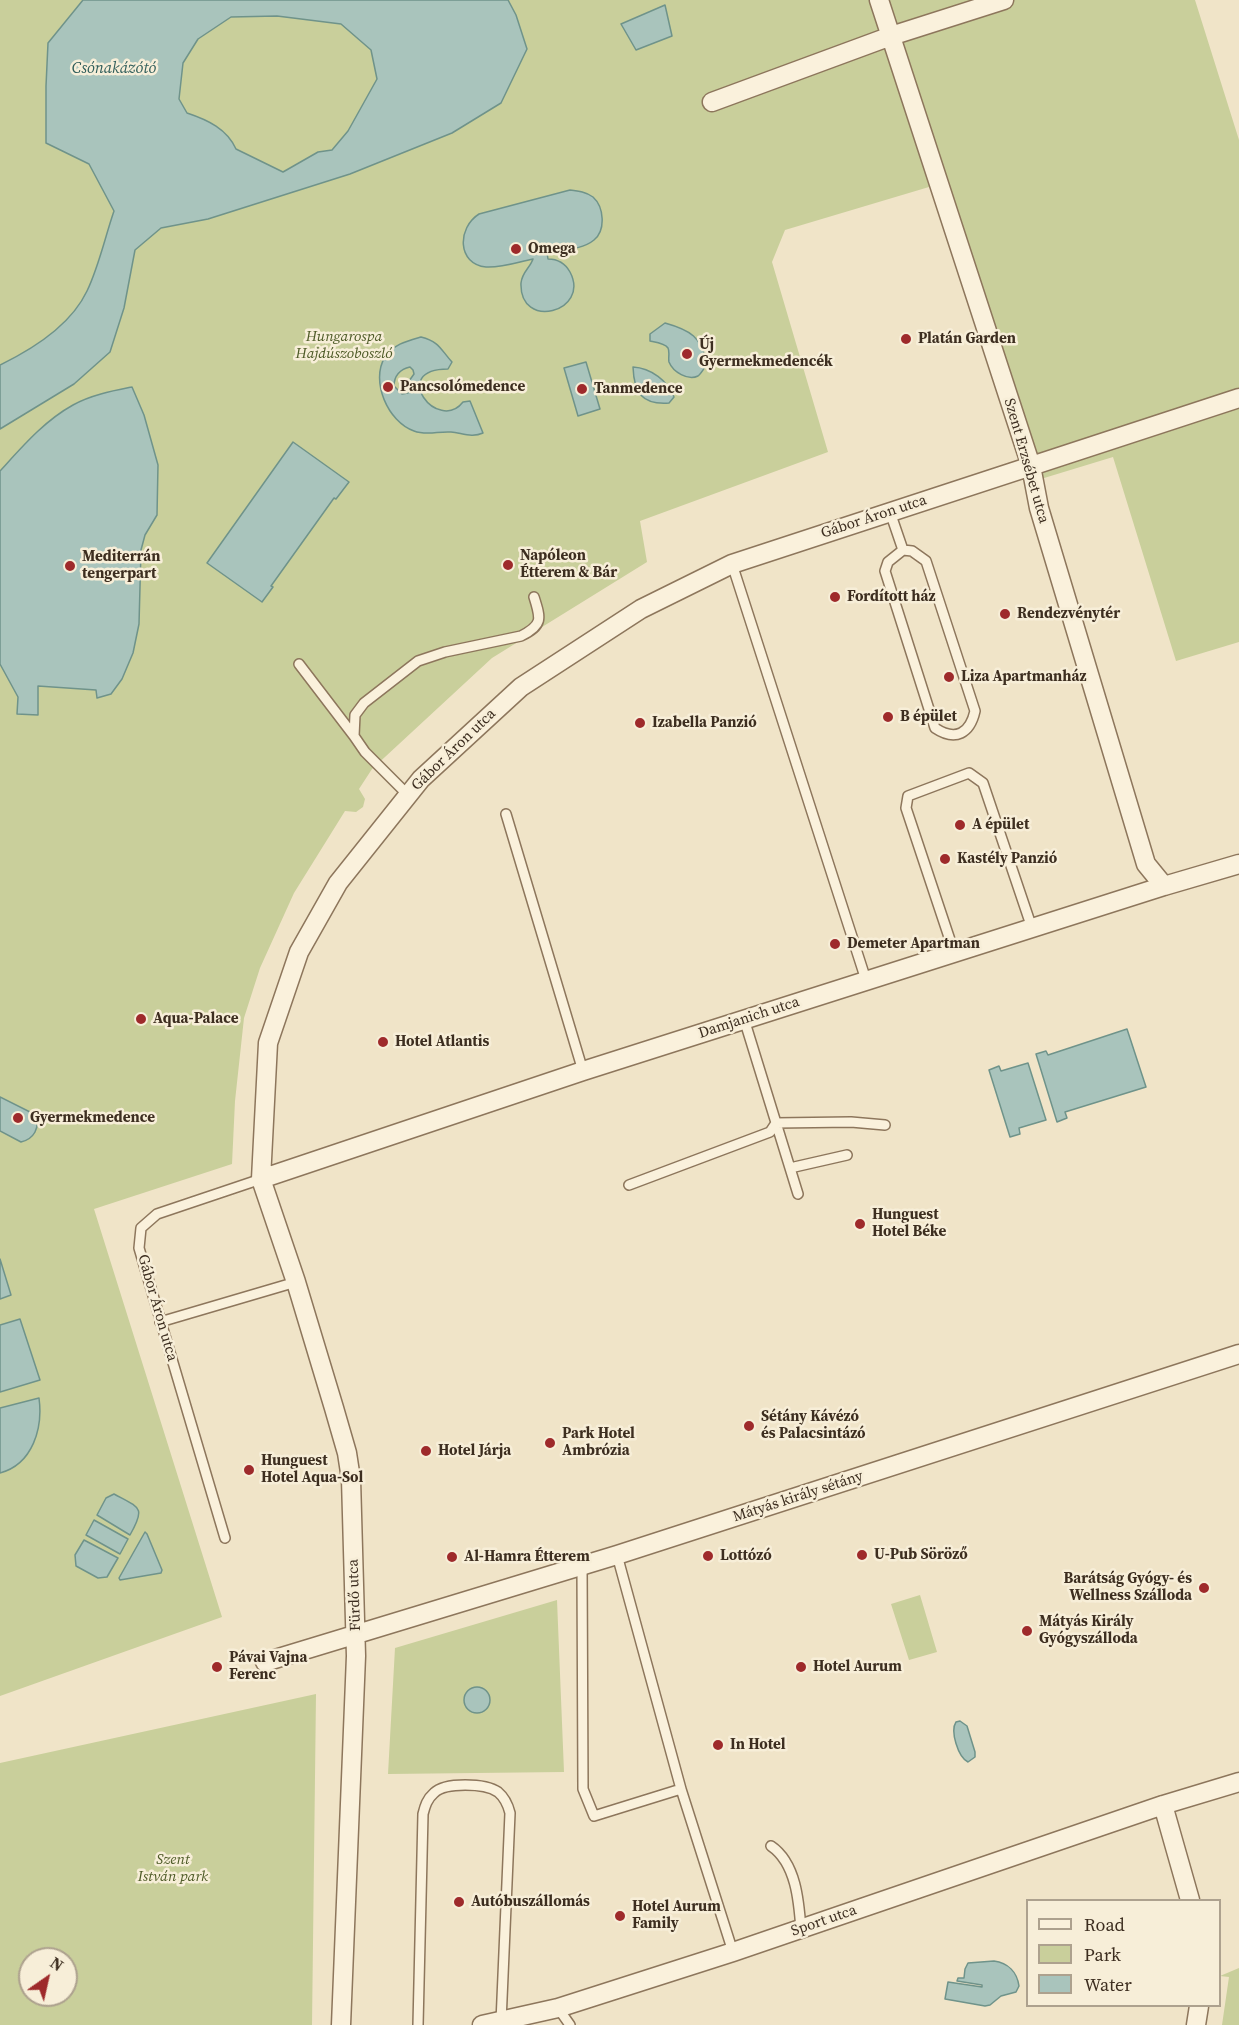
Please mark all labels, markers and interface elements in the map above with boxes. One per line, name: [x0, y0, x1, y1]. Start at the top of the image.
water label: Csónakázótó: [72, 59, 156, 79]
place label: Omega: [528, 240, 576, 258]
marker: Omega: [509, 242, 523, 256]
park label: Hungarospa Hajdúszoboszló: [296, 328, 392, 363]
place label: Platán Garden: [918, 330, 1016, 348]
marker: Platán Garden: [899, 332, 913, 346]
place label: Új Gyermekmedencék: [699, 336, 833, 371]
marker: Új Gyermekmedencék: [680, 347, 694, 361]
place label: Pancsolómedence: [400, 378, 525, 396]
marker: Pancsolómedence: [381, 380, 395, 394]
place label: Tanmedence: [594, 380, 683, 398]
marker: Tanmedence: [575, 382, 589, 396]
street label: Szent Erzsébet utca: [1000, 396, 1052, 526]
street label: Gábor Áron utca: [819, 491, 929, 543]
place label: Napóleon Étterem & Bár: [520, 547, 617, 582]
place label: Mediterrán tengerpart: [82, 548, 160, 583]
marker: Napóleon Étterem & Bár: [501, 558, 515, 572]
marker: Mediterrán tengerpart: [63, 559, 77, 573]
place label: Fordított ház: [847, 588, 935, 606]
marker: Fordított ház: [828, 590, 842, 604]
place label: Rendezvénytér: [1017, 605, 1120, 623]
marker: Rendezvénytér: [998, 607, 1012, 621]
place label: Liza Apartmanház: [961, 668, 1086, 686]
marker: Liza Apartmanház: [942, 670, 956, 684]
street label: Gábor Áron utca: [408, 705, 500, 795]
place label: B épület: [900, 708, 957, 726]
marker: B épület: [881, 710, 895, 724]
place label: Izabella Panzió: [652, 714, 757, 732]
marker: Izabella Panzió: [633, 716, 647, 730]
place label: A épület: [972, 816, 1029, 834]
marker: A épület: [953, 818, 967, 832]
place label: Kastély Panzió: [957, 850, 1057, 868]
marker: Kastély Panzió: [938, 852, 952, 866]
place label: Demeter Apartman: [847, 935, 980, 953]
marker: Demeter Apartman: [828, 937, 842, 951]
street label: Damjanich utca: [696, 993, 802, 1043]
place label: Aqua-Palace: [153, 1010, 239, 1028]
marker: Aqua-Palace: [134, 1012, 148, 1026]
place label: Hotel Atlantis: [395, 1033, 489, 1051]
marker: Hotel Atlantis: [376, 1035, 390, 1049]
place label: Gyermekmedence: [30, 1109, 155, 1127]
marker: Gyermekmedence: [11, 1111, 25, 1125]
place label: Hunguest Hotel Béke: [872, 1206, 946, 1241]
marker: Hunguest Hotel Béke: [853, 1217, 867, 1231]
street label: Gábor Áron utca: [133, 1253, 181, 1363]
place label: Sétány Kávézó és Palacsintázó: [761, 1408, 866, 1443]
marker: Sétány Kávézó és Palacsintázó: [742, 1419, 756, 1433]
place label: Park Hotel Ambrózia: [562, 1425, 635, 1460]
marker: Park Hotel Ambrózia: [543, 1436, 557, 1450]
place label: Hotel Járja: [438, 1442, 511, 1460]
marker: Hotel Járja: [419, 1444, 433, 1458]
place label: Hunguest Hotel Aqua-Sol: [261, 1452, 363, 1487]
marker: Hunguest Hotel Aqua-Sol: [242, 1463, 256, 1477]
street label: Mátyás király sétány: [731, 1467, 865, 1527]
place label: U-Pub Söröző: [874, 1546, 968, 1564]
place label: Lottózó: [720, 1547, 772, 1565]
place label: Al-Hamra Étterem: [464, 1548, 590, 1566]
marker: U-Pub Söröző: [855, 1548, 869, 1562]
marker: Lottózó: [701, 1549, 715, 1563]
marker: Al-Hamra Étterem: [445, 1550, 459, 1564]
street label: Fürdő utca: [345, 1559, 365, 1631]
place label: Barátság Gyógy- és Wellness Szálloda: [1064, 1570, 1192, 1605]
marker: Barátság Gyógy- és Wellness Szálloda: [1197, 1581, 1211, 1595]
place label: Mátyás Király Gyógyszálloda: [1039, 1613, 1138, 1648]
marker: Mátyás Király Gyógyszálloda: [1020, 1624, 1034, 1638]
place label: Pávai Vajna Ferenc: [229, 1649, 307, 1684]
place label: Hotel Aurum: [813, 1658, 902, 1676]
marker: Pávai Vajna Ferenc: [210, 1660, 224, 1674]
marker: Hotel Aurum: [794, 1660, 808, 1674]
place label: In Hotel: [730, 1736, 785, 1754]
marker: In Hotel: [711, 1738, 725, 1752]
park label: Szent István park: [138, 1851, 208, 1886]
place label: Autóbuszállomás: [471, 1893, 590, 1911]
marker: Autóbuszállomás: [452, 1895, 466, 1909]
place label: Hotel Aurum Family: [632, 1898, 721, 1933]
legend: [1026, 1899, 1221, 2007]
street label: Sport utca: [789, 1901, 859, 1941]
marker: Hotel Aurum Family: [613, 1909, 627, 1923]
text: Road: [1084, 1912, 1125, 1937]
text: Park: [1084, 1942, 1121, 1967]
north arrow: [18, 1947, 78, 2007]
text: N: [46, 1951, 68, 1976]
text: Water: [1084, 1972, 1132, 1997]

